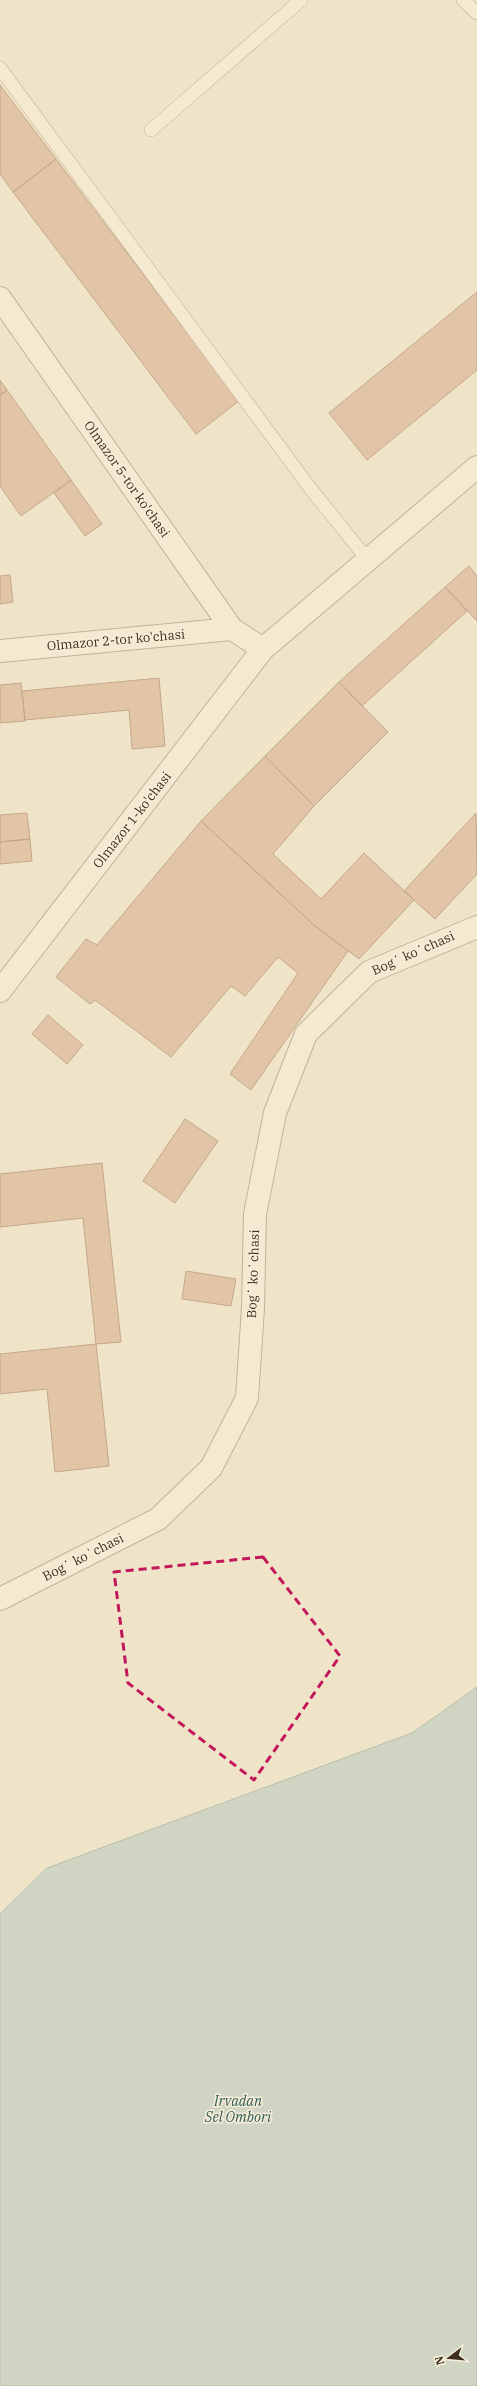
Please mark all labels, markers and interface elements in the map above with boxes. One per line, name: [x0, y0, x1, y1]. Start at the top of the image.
street label: Olmazor 5-tor ko'chasi: [80, 417, 174, 541]
street label: Olmazor 2-tor ko'chasi: [46, 625, 186, 655]
street label: Olmazor 1-ko'chasi: [89, 768, 175, 872]
street label: Bogʻ koʻchasi: [369, 927, 457, 979]
street label: Bogʻ koʻchasi: [243, 1229, 263, 1319]
street label: Bogʻ koʻchasi: [40, 1529, 126, 1585]
water label: Irvadan Sel Ombori: [204, 2092, 272, 2126]
north arrow: [429, 2338, 469, 2378]
text: N: [431, 2354, 447, 2367]

